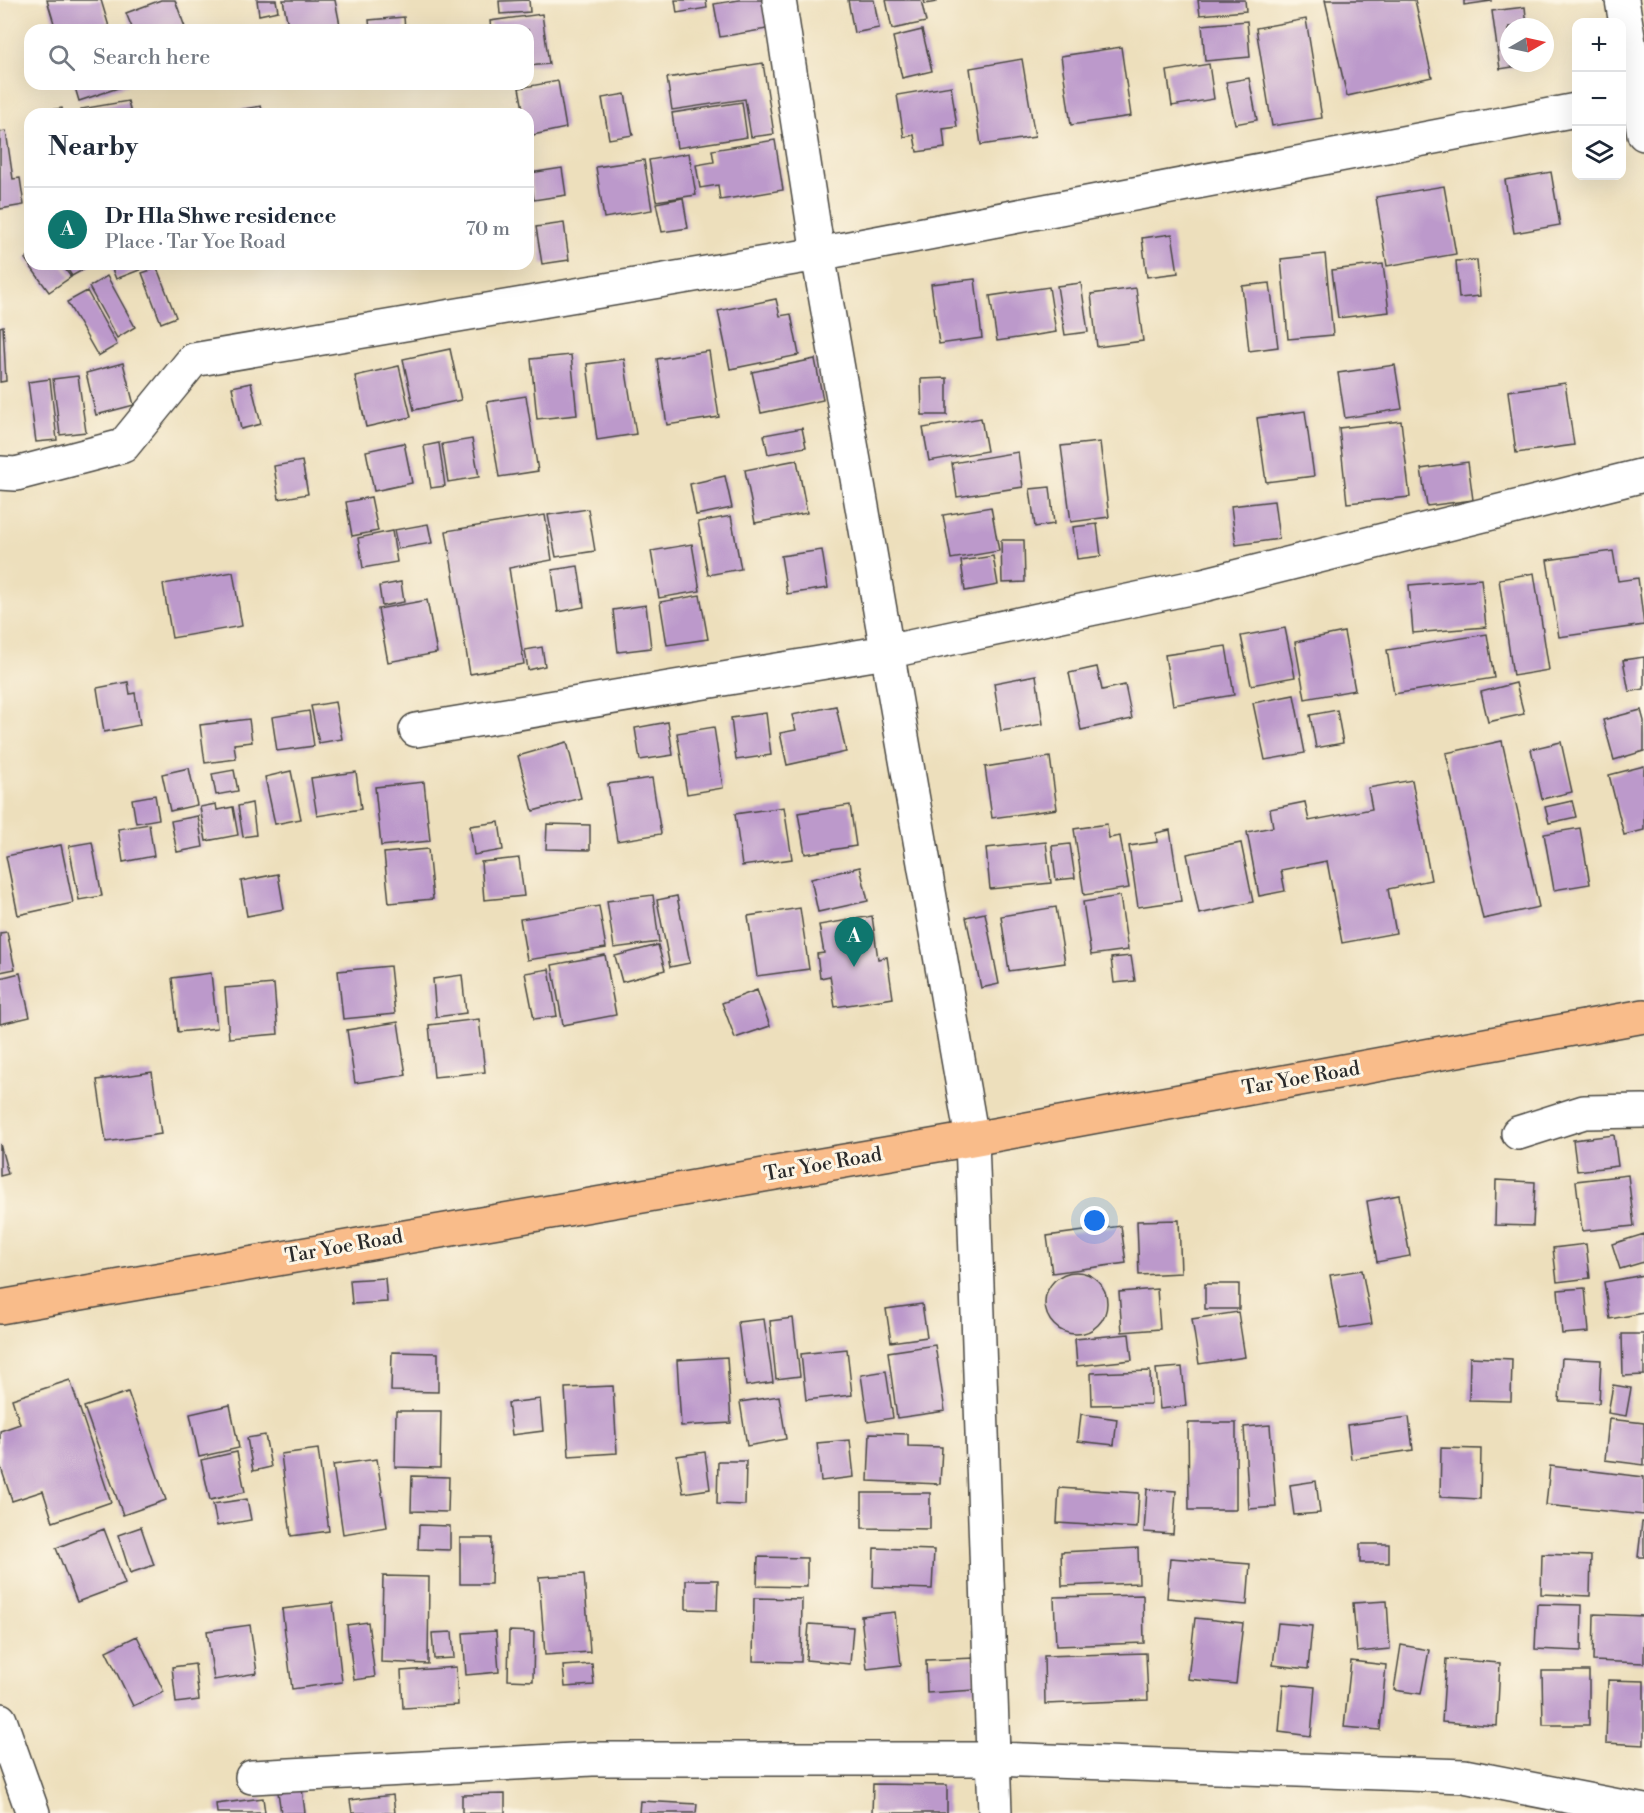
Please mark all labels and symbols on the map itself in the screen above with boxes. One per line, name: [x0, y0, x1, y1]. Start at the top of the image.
north arrow: [1500, 18, 1554, 72]
pin: A: [834, 918, 874, 967]
street label: Tar Yoe Road: [1240, 1056, 1363, 1102]
street label: Tar Yoe Road: [762, 1142, 885, 1188]
your location: [1080, 1206, 1109, 1235]
street label: Tar Yoe Road: [283, 1224, 406, 1270]

